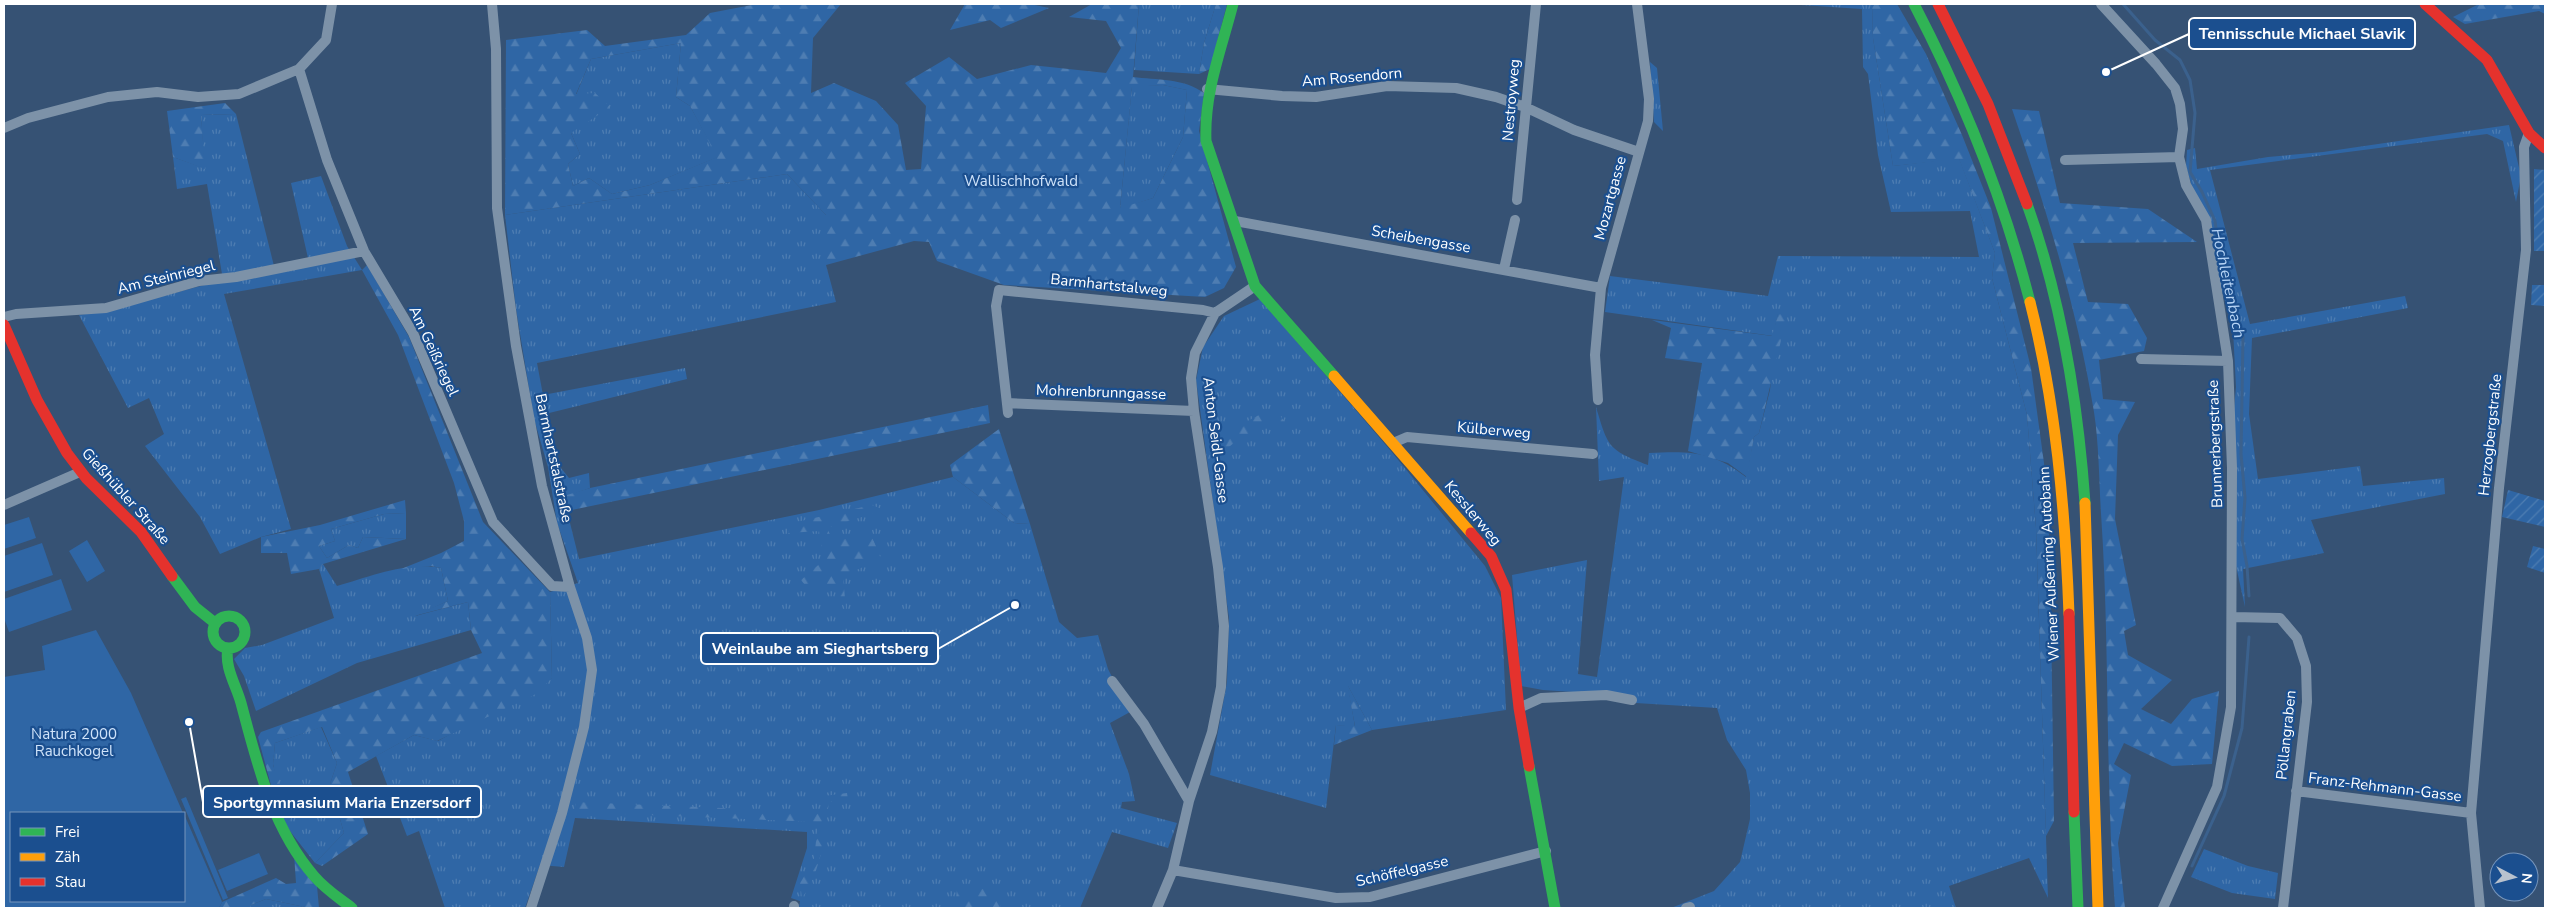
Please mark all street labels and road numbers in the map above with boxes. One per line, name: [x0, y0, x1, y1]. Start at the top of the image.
street label: Nestroyweg: [1497, 58, 1525, 142]
street label: Am Rosendorn: [1301, 63, 1403, 91]
street label: Mozartgasse: [1589, 154, 1631, 242]
street label: Scheibengasse: [1370, 220, 1472, 258]
street label: Am Steinriegel: [115, 255, 217, 299]
street label: Barmhartstalweg: [1049, 269, 1169, 301]
street label: Am Geißriegel: [404, 303, 464, 400]
street label: Herzogbergstraße: [2474, 373, 2506, 497]
street label: Anton Seidl-Gasse: [1198, 376, 1234, 504]
street label: Mohrenbrunngasse: [1036, 380, 1166, 404]
street label: Brunnerbergstraße: [2203, 380, 2227, 508]
street label: Barmhartstalstraße: [531, 392, 577, 524]
street label: Külberweg: [1456, 417, 1532, 443]
street label: Gießhübler Straße: [77, 443, 175, 549]
street label: Wiener Außenring Autobahn: [2034, 466, 2064, 662]
street label: Kesslerweg: [1440, 476, 1506, 550]
street label: Pöllangraben: [2271, 689, 2301, 781]
street label: Franz-Rehmann-Gasse: [2307, 768, 2463, 806]
street label: Schöffelgasse: [1354, 851, 1450, 891]

